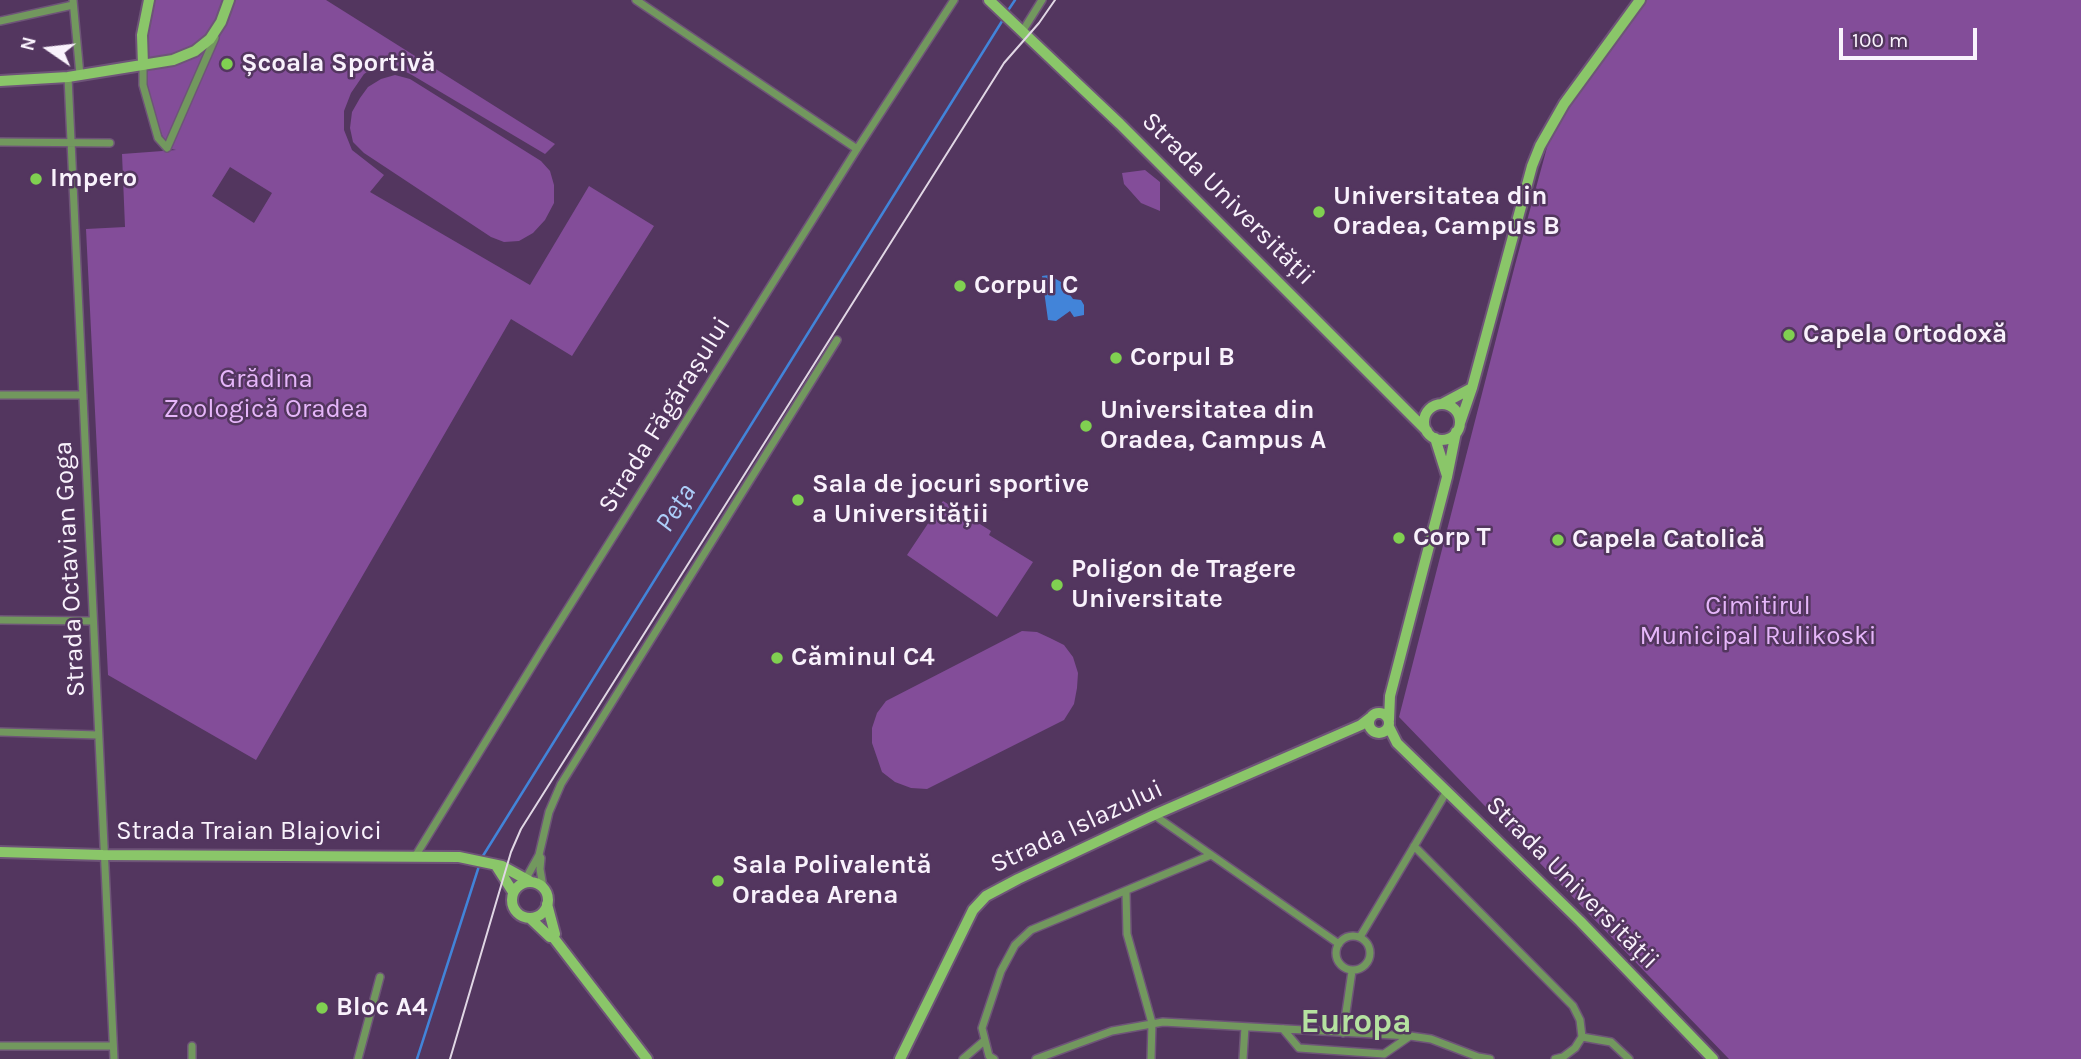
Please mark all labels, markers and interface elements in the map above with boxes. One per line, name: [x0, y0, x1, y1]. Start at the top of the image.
north arrow: [14, 14, 84, 84]
scale bar: [1843, 14, 1981, 58]
text: 100 m: [1852, 28, 1909, 52]
text: N: [16, 35, 41, 53]
place label: Școala Sportivă: [241, 48, 436, 80]
marker: Școala Sportivă: [219, 56, 235, 72]
street label: Strada Universității: [1135, 106, 1321, 292]
place label: Impero: [50, 163, 137, 195]
marker: Impero: [28, 171, 44, 187]
place label: Universitatea din Oradea, Campus B: [1333, 181, 1560, 242]
marker: Universitatea din Oradea, Campus B: [1311, 204, 1327, 220]
place label: Corpul C: [974, 270, 1079, 302]
marker: Corpul C: [952, 278, 968, 294]
street label: Strada Făgărașului: [592, 311, 738, 519]
place label: Capela Ortodoxă: [1803, 319, 2007, 351]
marker: Capela Ortodoxă: [1781, 327, 1797, 343]
place label: Corpul B: [1130, 342, 1235, 374]
marker: Corpul B: [1108, 350, 1124, 366]
park label: Grădina Zoologică Oradea: [163, 364, 369, 426]
place label: Universitatea din Oradea, Campus A: [1100, 395, 1326, 457]
marker: Universitatea din Oradea, Campus A: [1078, 418, 1094, 434]
street label: Strada Octavian Goga: [48, 440, 92, 698]
place label: Sala de jocuri sportive a Universității: [812, 469, 1089, 530]
water label: Peța: [648, 478, 704, 538]
marker: Sala de jocuri sportive a Universității: [790, 492, 806, 508]
place label: Corp T: [1413, 522, 1491, 554]
place label: Capela Catolică: [1572, 524, 1765, 556]
marker: Corp T: [1391, 530, 1407, 546]
marker: Capela Catolică: [1550, 532, 1566, 548]
place label: Poligon de Tragere Universitate: [1071, 554, 1296, 616]
marker: Poligon de Tragere Universitate: [1049, 577, 1065, 593]
park label: Cimitirul Municipal Rulikoski: [1640, 591, 1876, 652]
place label: Căminul C4: [791, 642, 935, 674]
marker: Căminul C4: [769, 650, 785, 666]
street label: Strada Islazului: [986, 773, 1168, 881]
street label: Strada Universității: [1479, 790, 1665, 976]
street label: Strada Traian Blajovici: [116, 816, 382, 848]
place label: Sala Polivalentă Oradea Arena: [732, 850, 932, 912]
marker: Sala Polivalentă Oradea Arena: [710, 873, 726, 889]
place label: Bloc A4: [336, 992, 428, 1024]
marker: Bloc A4: [314, 1000, 330, 1016]
district label: Europa: [1300, 1003, 1412, 1043]

